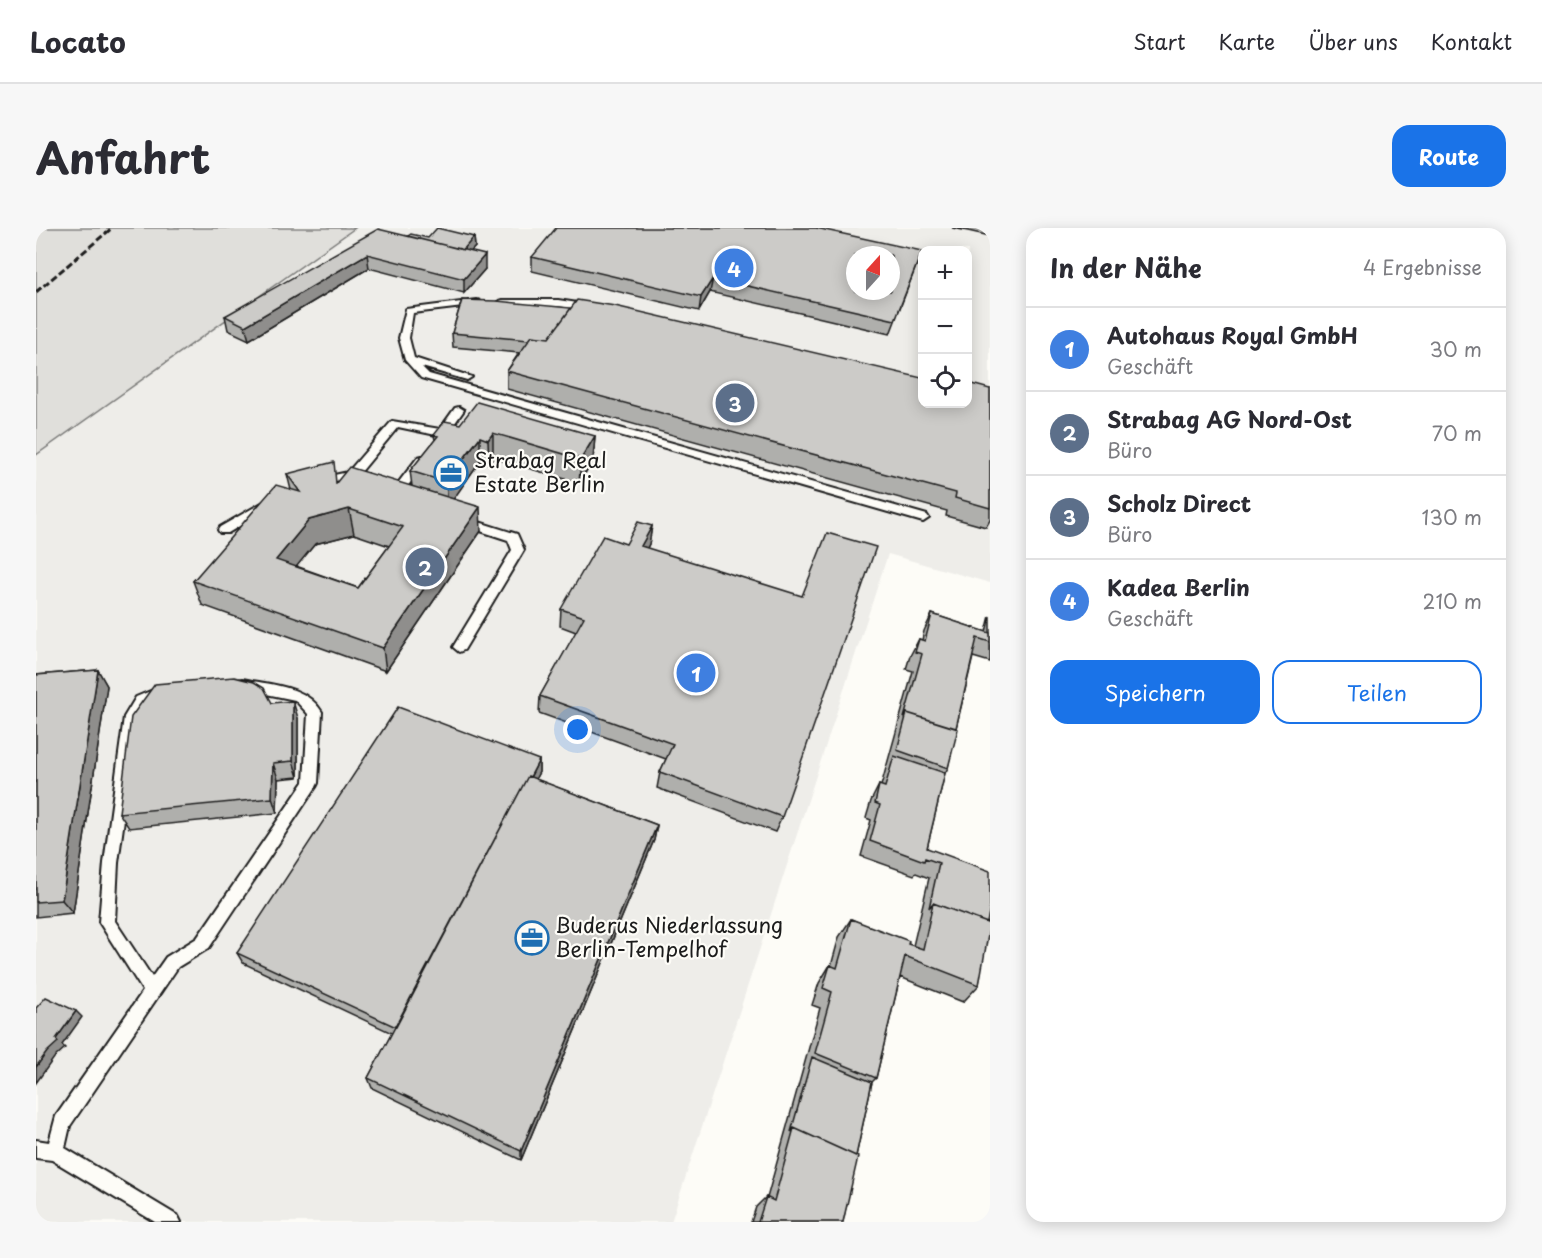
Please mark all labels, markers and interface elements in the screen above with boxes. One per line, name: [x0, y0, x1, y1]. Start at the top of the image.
text: Locato: [30, 20, 126, 63]
text: Start: [1133, 25, 1185, 57]
text: Karte: [1218, 25, 1275, 57]
text: Über uns: [1308, 25, 1398, 57]
text: Kontakt: [1431, 25, 1512, 57]
text: Anfahrt: [36, 125, 210, 188]
button: Route: [1392, 125, 1506, 187]
pin: 4: [714, 246, 754, 291]
north arrow: [846, 246, 900, 300]
map controls: [918, 246, 972, 408]
button: +: [918, 246, 972, 300]
text: In der Nähe: [1050, 248, 1202, 287]
text: 4 Ergebnisse: [1363, 252, 1482, 282]
button: −: [918, 300, 972, 354]
text: Autohaus Royal GmbH: [1107, 318, 1358, 351]
text: 1: [1065, 334, 1074, 364]
text: 30 m: [1429, 334, 1482, 364]
text: Geschäft: [1107, 351, 1193, 381]
button: locate: [918, 354, 972, 408]
pin: 3: [716, 380, 754, 426]
text: Strabag AG Nord-Ost: [1107, 402, 1352, 435]
text: 2: [1062, 418, 1077, 448]
text: 70 m: [1432, 418, 1482, 448]
text: Büro: [1107, 435, 1152, 465]
place label: Strabag Real Estate Berlin: [474, 443, 607, 499]
office icon: Strabag Real Estate Berlin: [433, 455, 469, 491]
text: Scholz Direct: [1107, 486, 1251, 519]
text: 3: [1063, 502, 1076, 532]
text: 130 m: [1422, 502, 1482, 532]
text: Büro: [1107, 519, 1152, 549]
pin: 2: [406, 544, 444, 590]
text: Kadea Berlin: [1107, 570, 1250, 603]
text: 4: [1063, 586, 1076, 616]
text: 210 m: [1423, 586, 1482, 616]
text: Geschäft: [1107, 603, 1193, 633]
pin: 1: [676, 650, 716, 696]
button: Speichern: [1050, 660, 1260, 724]
button: Teilen: [1272, 660, 1482, 724]
your location: [563, 715, 592, 744]
place label: Buderus Niederlassung Berlin-Tempelhof: [555, 908, 783, 964]
office icon: Buderus Niederlassung Berlin-Tempelhof: [514, 920, 550, 956]

